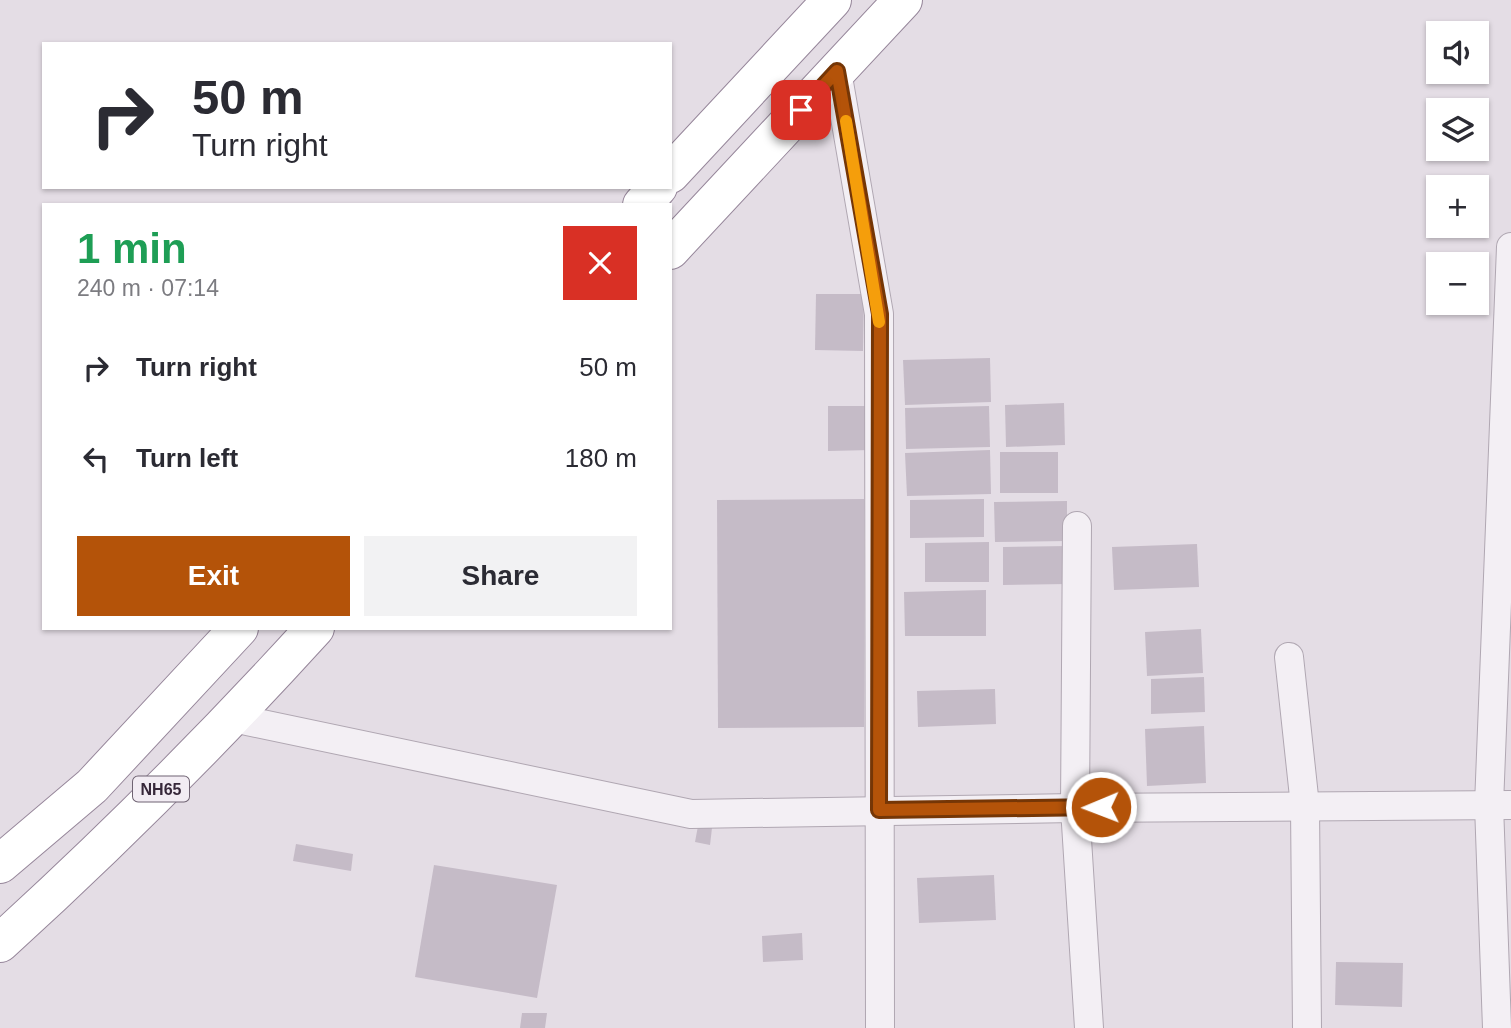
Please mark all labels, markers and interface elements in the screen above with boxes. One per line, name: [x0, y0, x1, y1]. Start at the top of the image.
map controls: [1426, 21, 1489, 315]
button: sound: [1426, 21, 1489, 84]
icon: right: [77, 70, 168, 161]
text: 50 m: [192, 70, 304, 124]
pin: [771, 80, 831, 140]
icon: arrive: [782, 91, 820, 129]
button: layers: [1426, 98, 1489, 161]
text: Turn right: [192, 127, 328, 163]
button: +: [1426, 175, 1489, 238]
text: 1 min: [77, 225, 187, 272]
button: close: [563, 226, 637, 300]
button: −: [1426, 252, 1489, 315]
text: 240 m · 07:14: [77, 275, 219, 301]
icon: right: [77, 349, 115, 387]
text: Turn right: [136, 352, 257, 382]
text: 50 m: [579, 352, 637, 382]
icon: left: [77, 440, 115, 478]
text: Turn left: [136, 443, 238, 473]
text: 180 m: [565, 443, 637, 473]
button: Exit: [77, 536, 350, 616]
button: Share: [364, 536, 637, 616]
position arrow: [1064, 770, 1138, 844]
road number: NH65: [133, 776, 189, 802]

